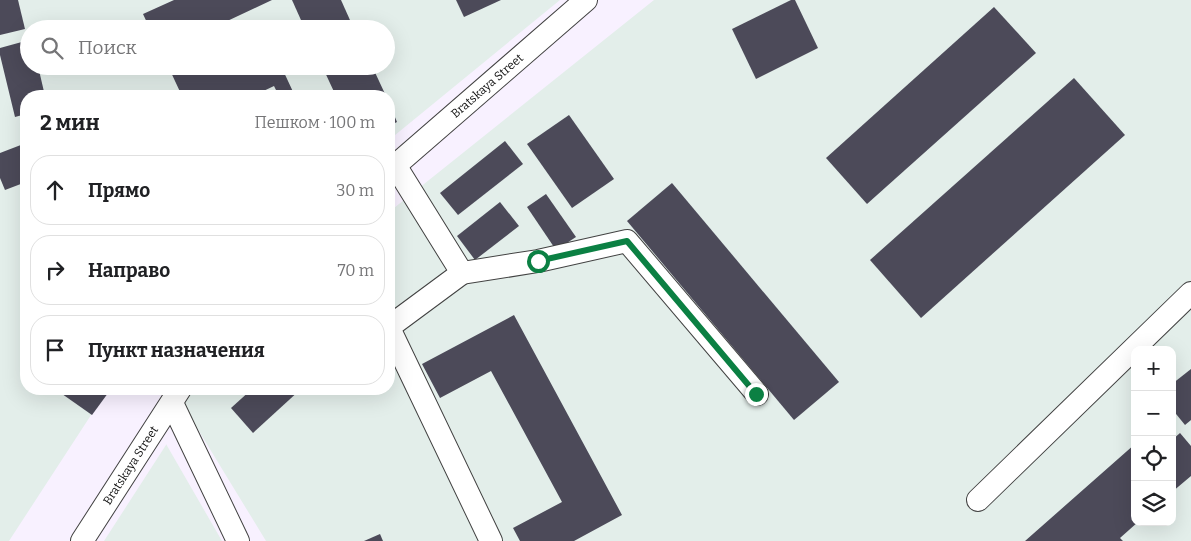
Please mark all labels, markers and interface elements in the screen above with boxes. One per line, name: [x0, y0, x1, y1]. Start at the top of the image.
search box: [20, 20, 395, 75]
icon: search: [38, 34, 66, 62]
text: Поиск: [78, 36, 137, 59]
street label: Bratskaya Street: [448, 50, 527, 121]
text: 2 мин: [40, 110, 100, 136]
text: Пешком · 100 m: [255, 113, 375, 132]
icon: ahead: [41, 176, 69, 204]
text: Прямо: [88, 179, 150, 202]
text: 30 m: [336, 181, 374, 200]
route start: [527, 250, 550, 273]
icon: right: [41, 256, 69, 284]
text: Направо: [88, 259, 170, 282]
text: 70 m: [338, 261, 374, 280]
icon: arrive: [41, 336, 69, 364]
text: Пункт назначения: [88, 339, 265, 362]
map controls: [1131, 346, 1176, 526]
button: +: [1131, 346, 1176, 391]
route end: [745, 383, 768, 406]
button: −: [1131, 391, 1176, 436]
street label: Bratskaya Street: [100, 423, 162, 507]
button: locate: [1131, 436, 1176, 481]
button: layers: [1131, 481, 1176, 526]

